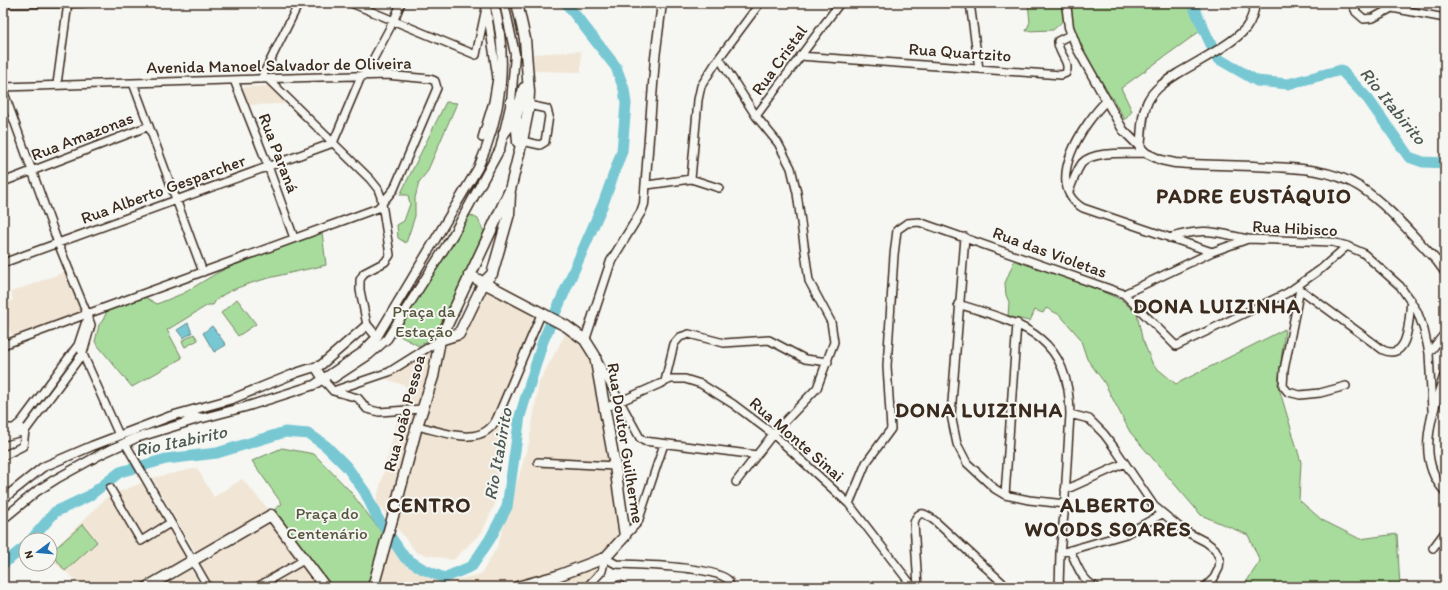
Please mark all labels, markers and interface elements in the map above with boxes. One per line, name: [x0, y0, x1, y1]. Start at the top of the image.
street label: Rua Cristal: [747, 21, 811, 99]
street label: Rua Quartzito: [908, 38, 1012, 66]
street label: Avenida Manoel Salvador de Oliveira: [146, 53, 412, 77]
water label: Rio Itabirito: [1355, 63, 1431, 150]
street label: Rua Amazonas: [28, 107, 136, 165]
street label: Rua Paraná: [255, 110, 303, 196]
street label: Rua Alberto Gesparcher: [78, 150, 248, 228]
district label: PADRE EUSTÁQUIO: [1156, 183, 1352, 208]
street label: Rua Hibisco: [1252, 216, 1338, 240]
street label: Rua das Violetas: [990, 222, 1110, 282]
district label: DONA LUIZINHA: [1133, 293, 1301, 318]
park label: Praça da Estação: [392, 301, 456, 341]
street label: Rua João Pessoa: [379, 352, 429, 474]
street label: Rua Doutor Guilherme: [603, 361, 649, 525]
street label: Rua Monte Sinai: [746, 392, 848, 486]
district label: DONA LUIZINHA: [895, 397, 1063, 422]
water label: Rio Itabirito: [479, 405, 517, 502]
water label: Rio Itabirito: [133, 420, 230, 461]
district label: CENTRO: [387, 492, 471, 517]
district label: ALBERTO WOODS SOARES: [1025, 492, 1191, 541]
park label: Praça do Centenário: [286, 503, 368, 543]
north arrow: [18, 532, 58, 572]
text: N: [22, 549, 36, 560]

